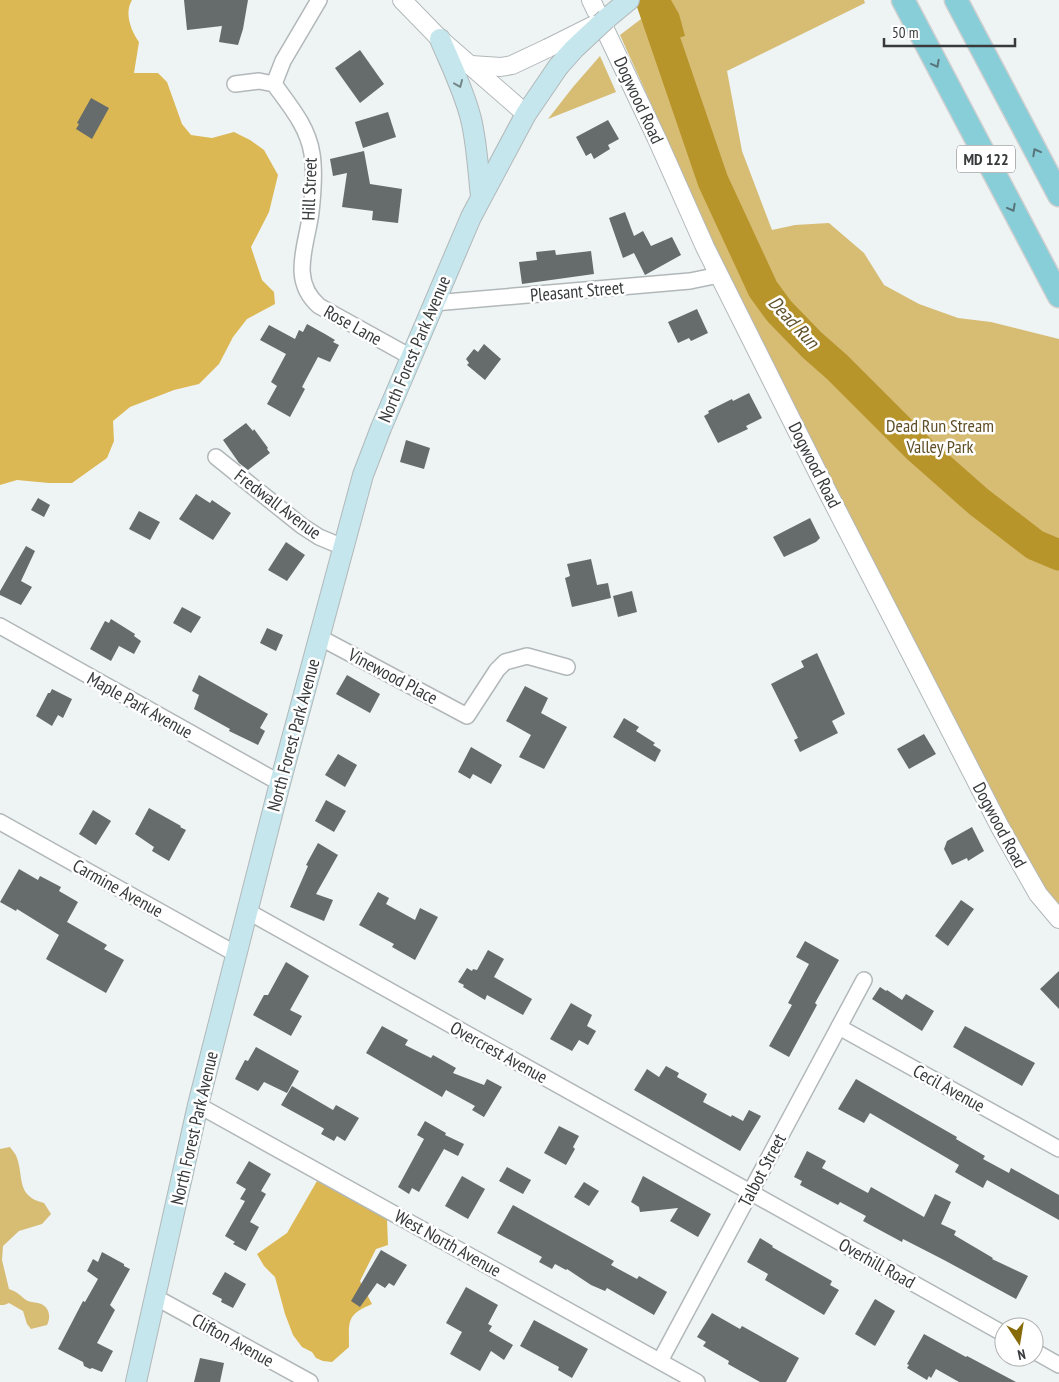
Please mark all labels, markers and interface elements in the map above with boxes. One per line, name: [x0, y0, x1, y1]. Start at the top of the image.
scale bar: [884, 15, 1015, 47]
text: 50 m: [892, 23, 918, 42]
street label: Dogwood Road: [609, 53, 669, 147]
one-way arrow: [930, 59, 940, 68]
one-way arrow: [452, 79, 463, 88]
road number: MD 122: [957, 146, 1015, 172]
one-way arrow: [1032, 148, 1042, 157]
street label: Hill Street: [296, 157, 322, 221]
one-way arrow: [1006, 203, 1016, 212]
street label: North Forest Park Avenue: [373, 272, 455, 426]
street label: Pleasant Street: [529, 275, 625, 307]
water label: Dead Run: [764, 291, 826, 355]
street label: Rose Lane: [320, 300, 386, 350]
park label: Dead Run Stream Valley Park: [886, 414, 994, 458]
street label: Dogwood Road: [784, 418, 846, 512]
street label: Fredwall Avenue: [230, 464, 326, 544]
street label: Vinewood Place: [343, 642, 442, 709]
street label: North Forest Park Avenue: [262, 656, 324, 814]
street label: Maple Park Avenue: [83, 667, 197, 743]
street label: Dogwood Road: [968, 778, 1032, 872]
street label: Carmine Avenue: [69, 854, 167, 922]
street label: Overcrest Avenue: [446, 1016, 552, 1088]
street label: North Forest Park Avenue: [165, 1049, 223, 1207]
street label: Cecil Avenue: [909, 1059, 989, 1117]
street label: Talbot Street: [733, 1129, 791, 1211]
street label: West North Avenue: [391, 1204, 505, 1282]
street label: Overhill Road: [835, 1233, 919, 1293]
street label: Clifton Avenue: [188, 1308, 278, 1372]
north arrow: [994, 1317, 1044, 1367]
text: N: [1016, 1345, 1027, 1364]

